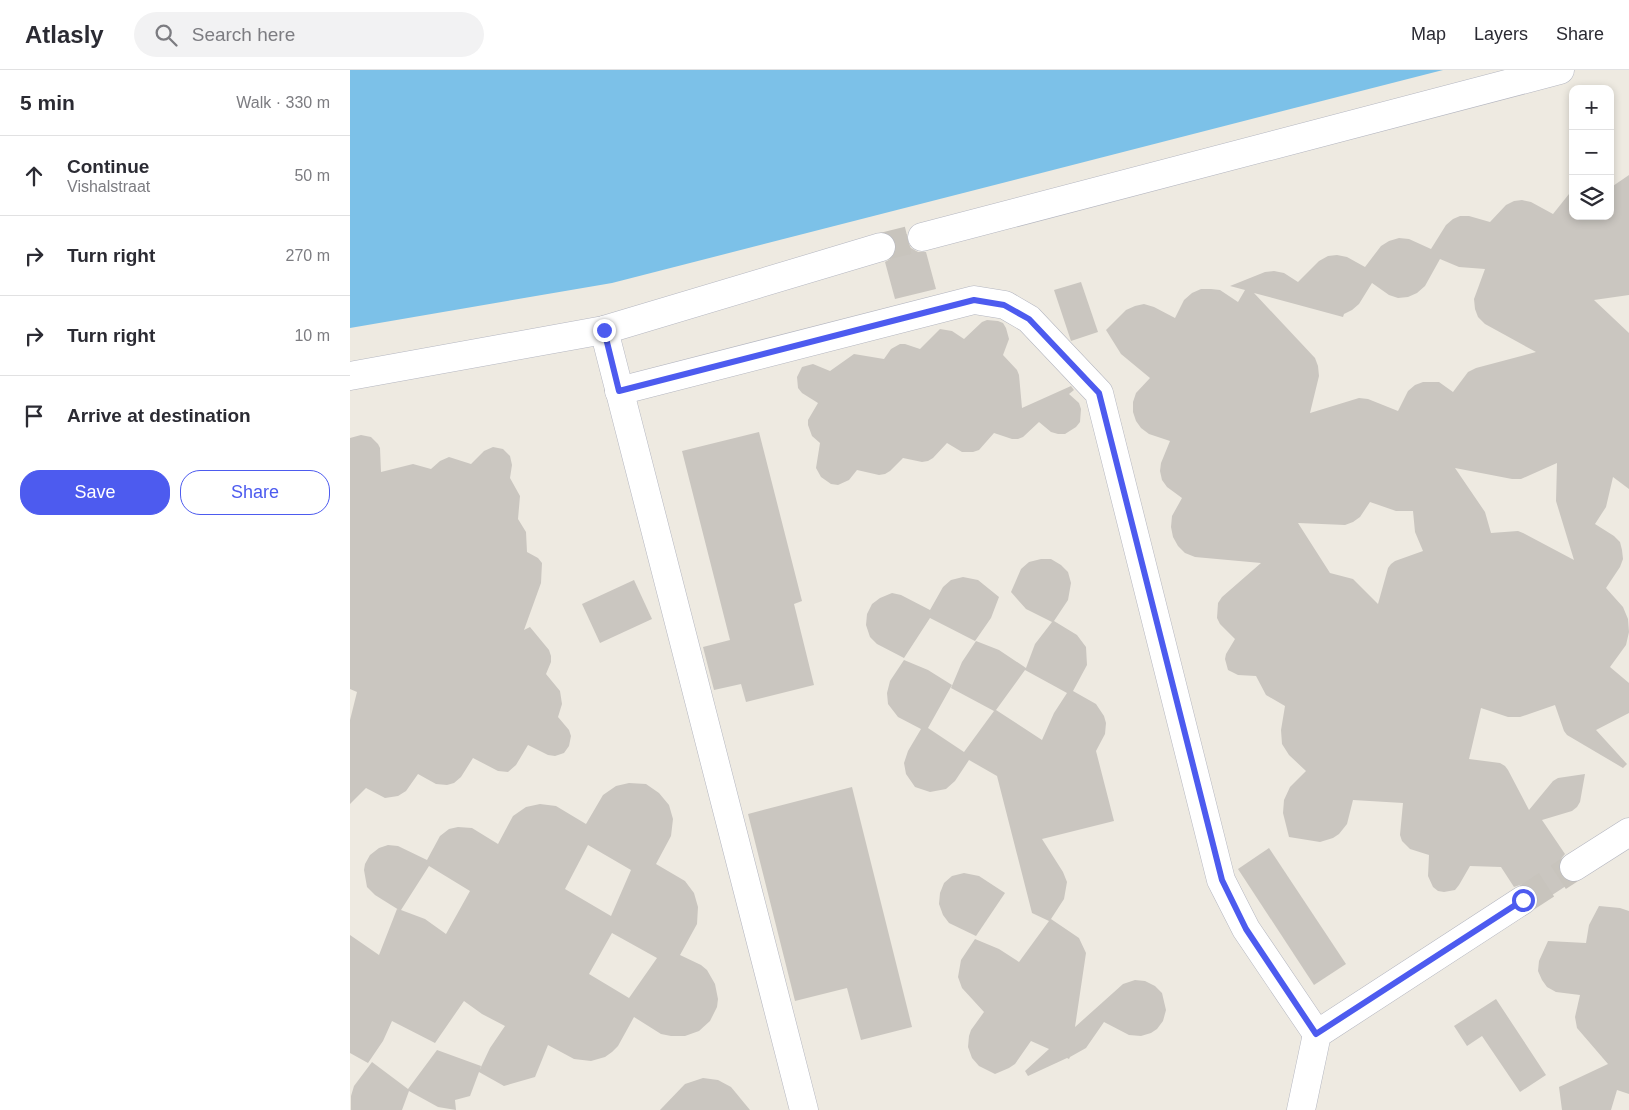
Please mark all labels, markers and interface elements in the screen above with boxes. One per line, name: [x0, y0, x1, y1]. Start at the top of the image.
search box: [134, 12, 484, 57]
text: Atlasly: [25, 21, 104, 48]
icon: search: [152, 21, 180, 49]
text: Search here: [192, 24, 295, 45]
text: Map: [1411, 24, 1446, 44]
text: Layers: [1474, 24, 1528, 44]
text: Share: [1556, 24, 1604, 44]
map controls: [1569, 85, 1614, 220]
button: +: [1569, 85, 1614, 130]
text: 5 min: [20, 91, 75, 114]
text: Walk · 330 m: [236, 94, 330, 111]
button: −: [1569, 130, 1614, 175]
text: Continue: [67, 156, 149, 177]
icon: ahead: [20, 162, 48, 190]
text: 50 m: [294, 167, 330, 184]
button: layers: [1569, 175, 1614, 220]
text: Vishalstraat: [67, 178, 150, 195]
icon: right: [20, 242, 48, 270]
text: Turn right: [67, 245, 155, 266]
text: 270 m: [286, 247, 330, 264]
route end: [593, 319, 616, 342]
icon: right: [20, 322, 48, 350]
text: Turn right: [67, 325, 155, 346]
text: 10 m: [294, 327, 330, 344]
icon: arrive: [20, 402, 48, 430]
text: Arrive at destination: [67, 405, 251, 426]
button: Save: [20, 470, 170, 515]
button: Share: [180, 470, 330, 515]
route start: [1512, 889, 1535, 912]

